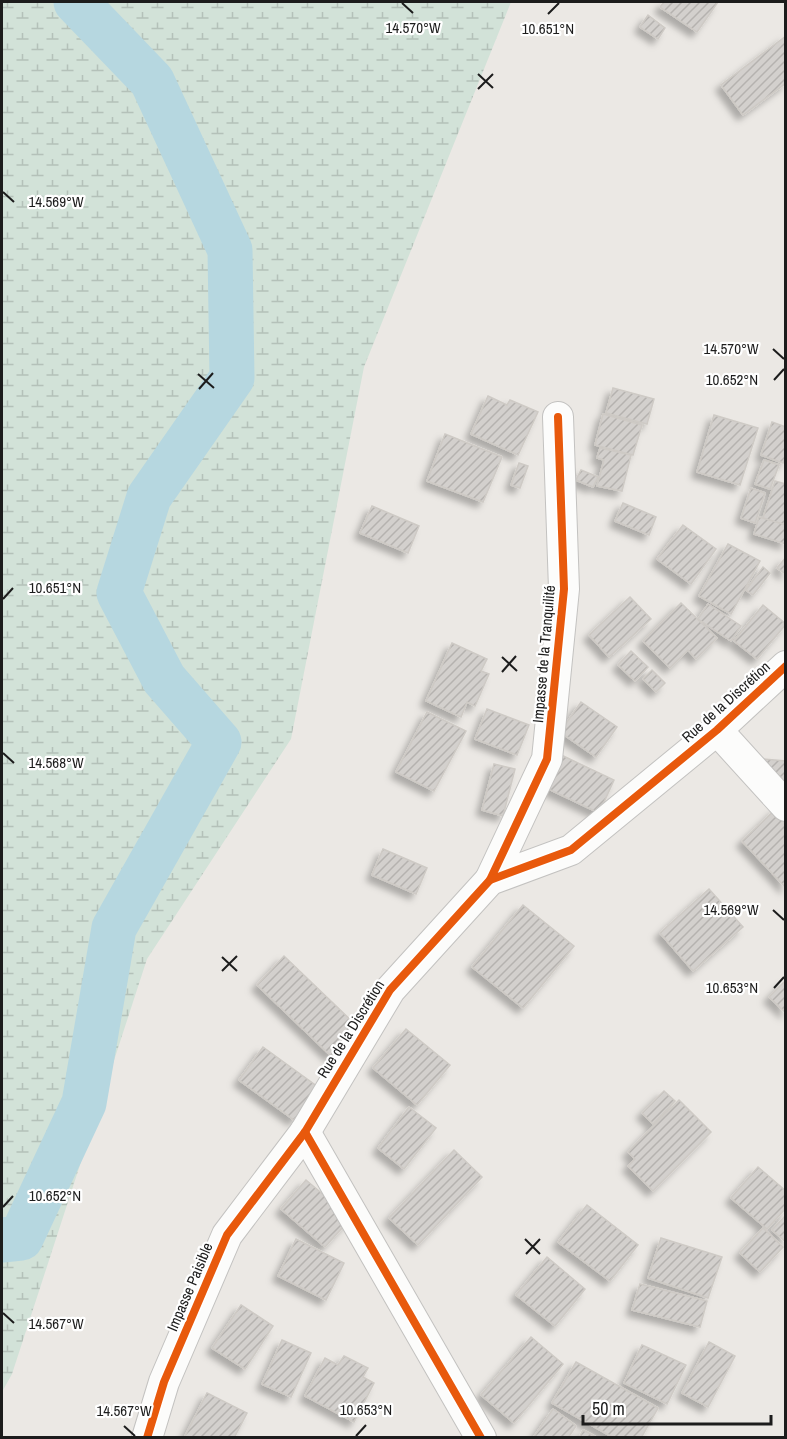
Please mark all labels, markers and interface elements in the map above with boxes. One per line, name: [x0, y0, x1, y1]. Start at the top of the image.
text: 14.570°W: [385, 17, 441, 38]
text: 10.651°N: [522, 18, 574, 39]
text: 14.569°W: [28, 191, 84, 212]
text: 14.570°W: [703, 338, 759, 359]
text: 10.652°N: [706, 369, 758, 390]
text: 10.651°N: [29, 577, 81, 598]
street label: Impasse de la Tranquilité: [527, 584, 560, 724]
street label: Rue de la Discrétion: [677, 656, 774, 747]
text: 14.568°W: [28, 752, 84, 773]
text: 14.569°W: [703, 899, 759, 920]
street label: Rue de la Discrétion: [312, 976, 389, 1082]
text: 10.653°N: [706, 977, 758, 998]
text: 10.652°N: [29, 1185, 81, 1206]
street label: Impasse Paisible: [161, 1239, 218, 1334]
text: 14.567°W: [28, 1313, 84, 1334]
scale bar: [583, 1388, 770, 1426]
text: 50 m: [592, 1396, 625, 1421]
text: 10.653°N: [340, 1399, 392, 1420]
text: 14.567°W: [96, 1400, 152, 1421]

